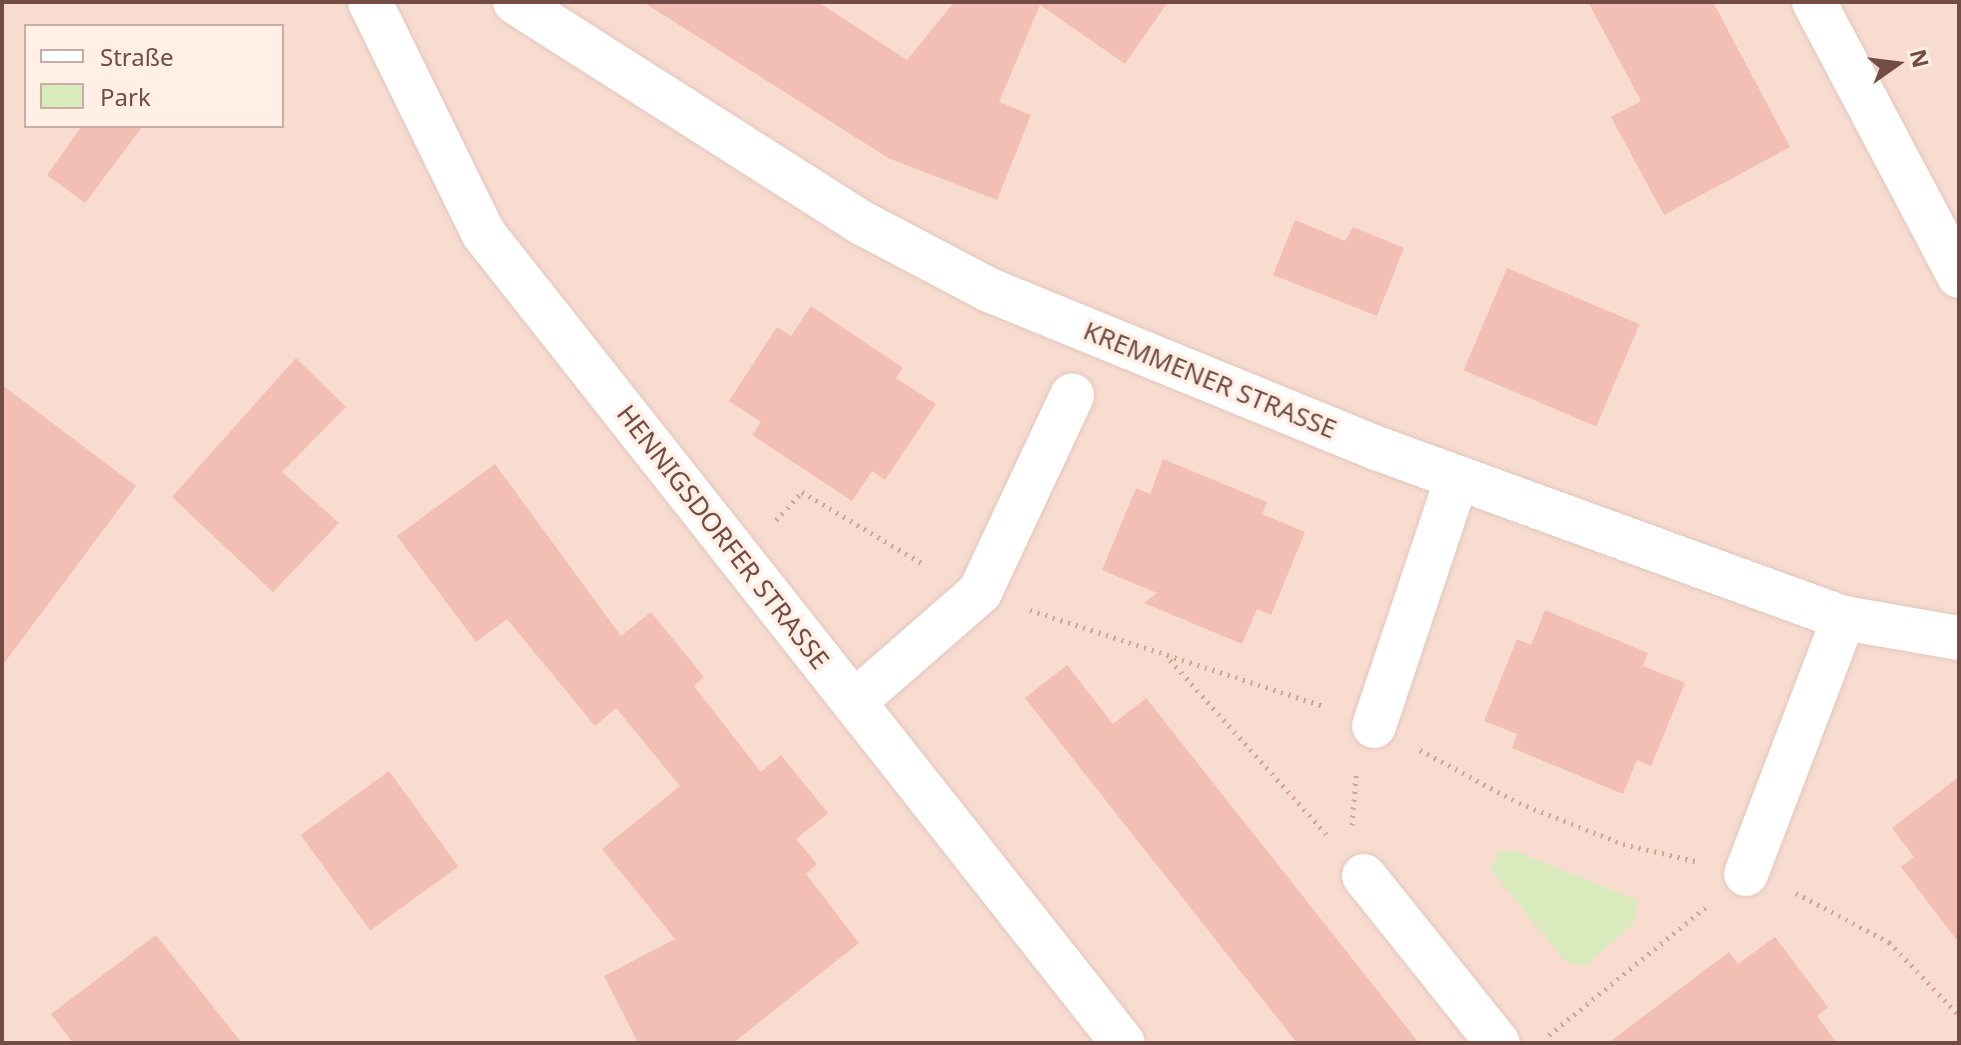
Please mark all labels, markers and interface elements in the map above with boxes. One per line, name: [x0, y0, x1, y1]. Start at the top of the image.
legend: [24, 24, 284, 128]
north arrow: [1857, 24, 1937, 104]
text: Straße: [100, 40, 173, 73]
text: N: [1904, 46, 1937, 70]
text: Park: [100, 80, 151, 113]
street label: KREMMENER STRASSE: [1079, 315, 1341, 445]
street label: HENNIGSDORFER STRASSE: [610, 399, 836, 675]

